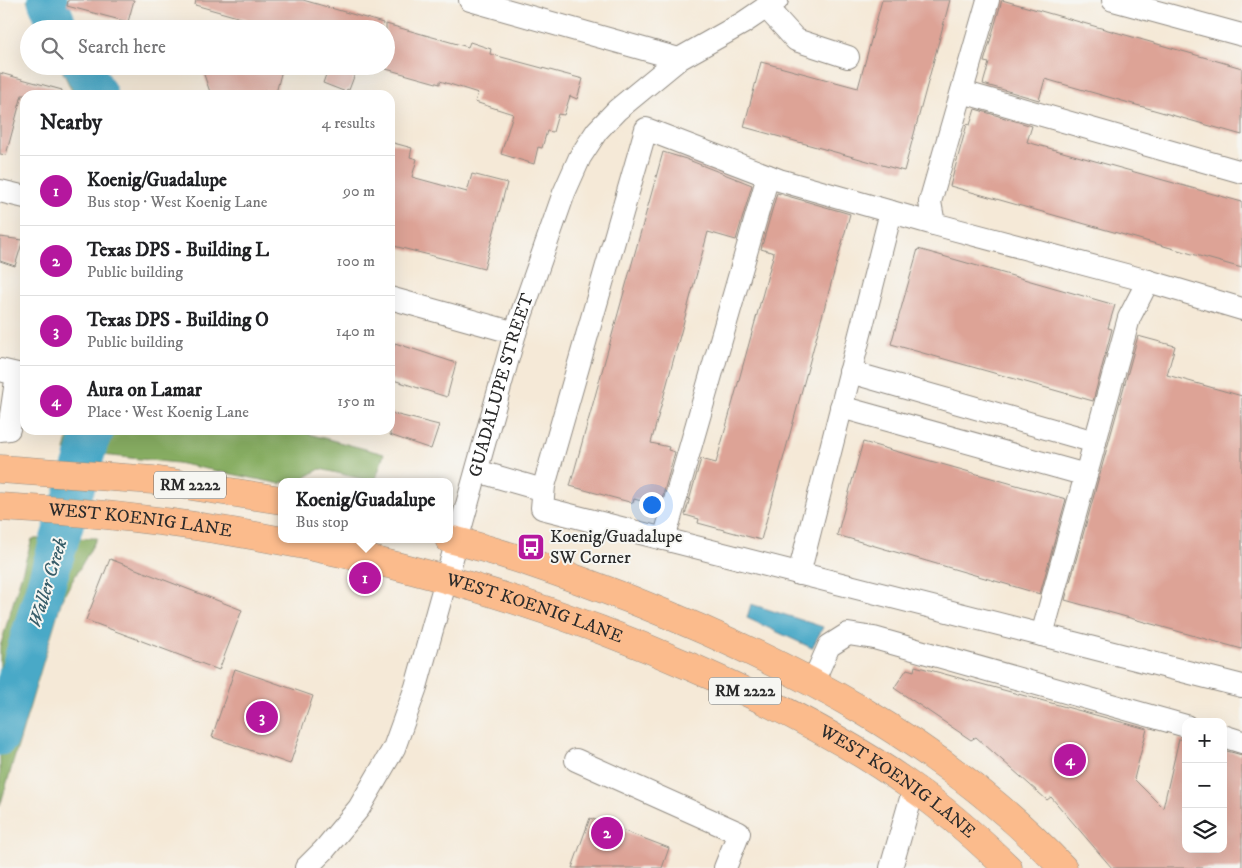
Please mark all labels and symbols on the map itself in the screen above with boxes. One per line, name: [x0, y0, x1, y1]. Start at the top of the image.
street label: GUADALUPE STREET: [464, 290, 539, 480]
road number: RM 2222: [154, 472, 226, 498]
your location: [639, 492, 665, 518]
street label: WEST KOENIG LANE: [47, 499, 234, 543]
place label: Koenig/Guadalupe SW Corner: [550, 526, 682, 569]
bus stop icon: Koenig/Guadalupe SW Corner: [516, 532, 546, 562]
water label: Waller Creek: [24, 536, 72, 630]
pin: 1: [349, 559, 381, 597]
street label: WEST KOENIG LANE: [443, 569, 626, 648]
road number: RM 2222: [709, 678, 781, 704]
pin: 3: [246, 698, 278, 736]
street label: WEST KOENIG LANE: [815, 720, 980, 843]
pin: 4: [1054, 741, 1086, 779]
pin: 2: [591, 814, 623, 852]

